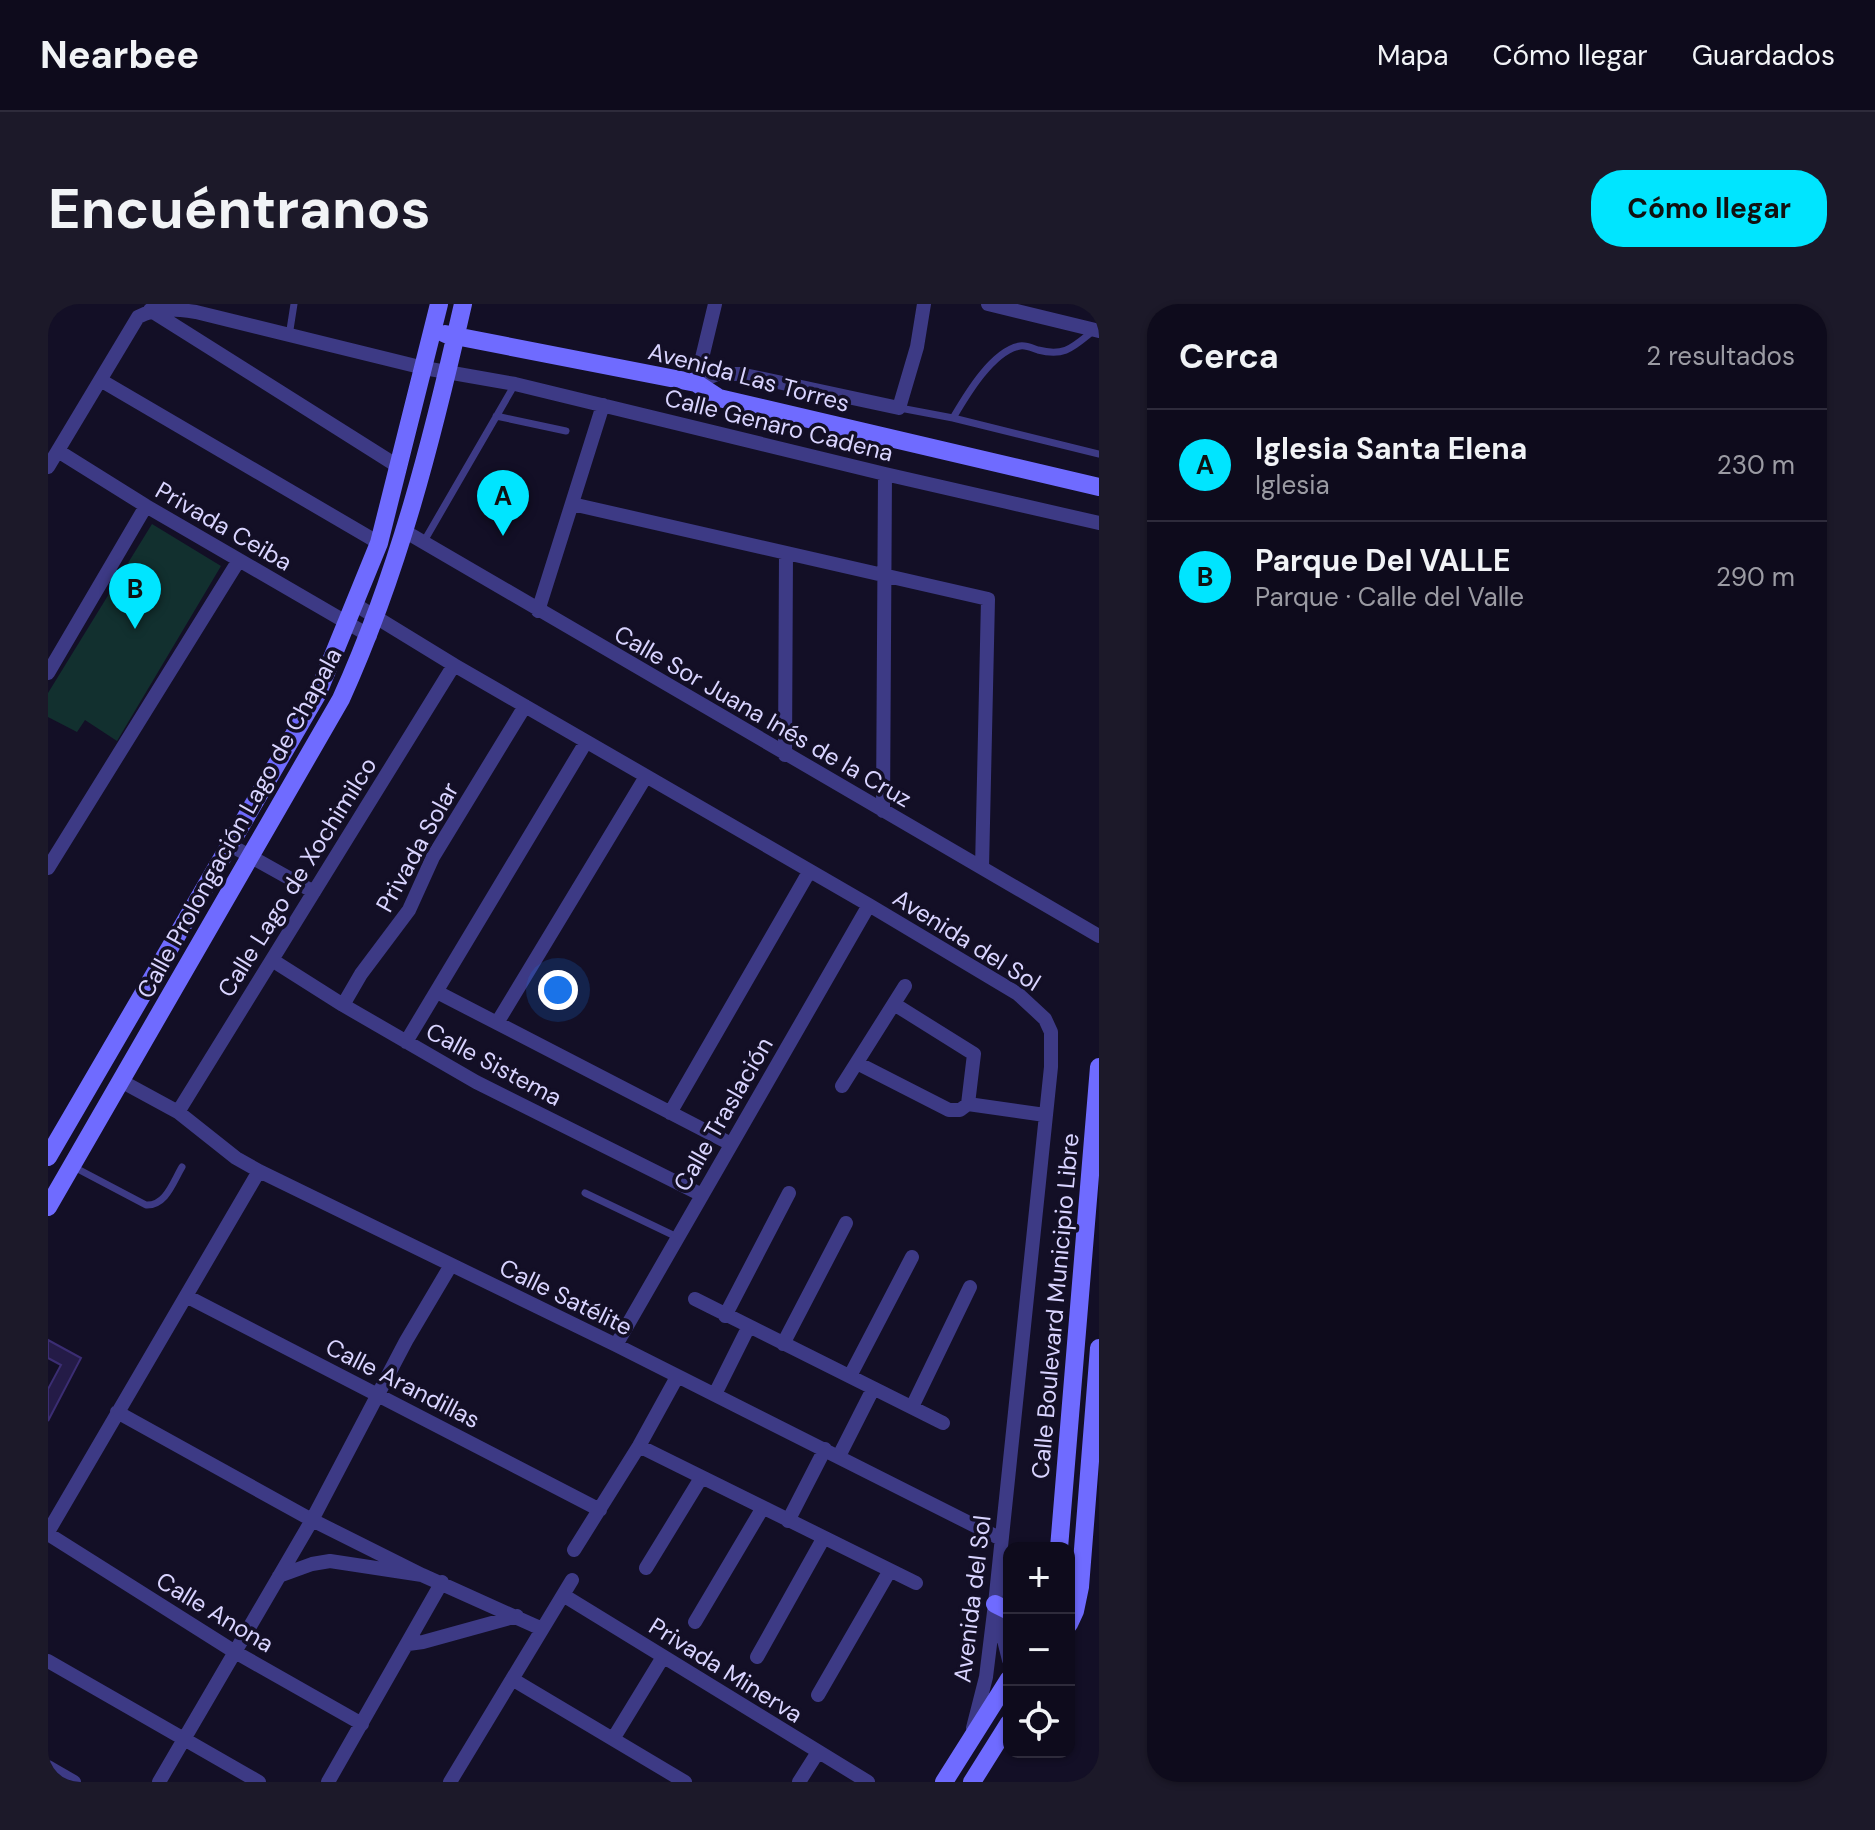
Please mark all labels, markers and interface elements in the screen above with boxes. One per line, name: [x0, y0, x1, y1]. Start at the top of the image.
text: Nearbee: [40, 30, 199, 80]
text: Mapa: [1377, 37, 1448, 74]
text: Cómo llegar: [1492, 37, 1648, 74]
text: Guardados: [1692, 37, 1835, 74]
button: Cómo llegar: [1591, 170, 1827, 247]
text: Encuéntranos: [48, 172, 430, 245]
text: Cerca: [1179, 334, 1279, 379]
street label: Avenida Las Torres: [645, 335, 853, 419]
text: 2 resultados: [1646, 339, 1795, 373]
street label: Calle Genaro Cadena: [661, 382, 897, 468]
text: Iglesia Santa Elena: [1255, 429, 1527, 468]
text: A: [1196, 448, 1214, 482]
text: 230 m: [1717, 448, 1795, 482]
text: Iglesia: [1255, 468, 1330, 502]
pin: A: [477, 470, 529, 536]
street label: Privada Ceiba: [150, 474, 298, 578]
text: Parque Del VALLE: [1255, 541, 1510, 580]
text: B: [1197, 560, 1213, 594]
text: 290 m: [1716, 560, 1795, 594]
pin: B: [109, 563, 161, 629]
text: Parque · Calle del Valle: [1255, 580, 1524, 614]
street label: Calle Sor Juana Inés de la Cruz: [609, 618, 917, 814]
street label: Calle Prolongación Lago de Chapala: [129, 642, 349, 1004]
street label: Calle Lago de Xochimilco: [210, 751, 384, 1003]
street label: Privada Solar: [369, 777, 465, 917]
street label: Avenida del Sol: [887, 882, 1047, 998]
your location: [538, 970, 578, 1010]
street label: Calle Sistema: [421, 1015, 567, 1113]
street label: Calle Traslación: [666, 1031, 780, 1197]
street label: Calle Boulevard Municipio Libre: [1024, 1132, 1086, 1480]
street label: Calle Satélite: [494, 1251, 638, 1343]
street label: Calle Arandillas: [321, 1331, 485, 1435]
street label: Avenida del Sol: [946, 1514, 998, 1684]
map controls: [1003, 1542, 1075, 1758]
button: +: [1003, 1542, 1075, 1614]
street label: Calle Anona: [151, 1565, 279, 1659]
street label: Privada Minerva: [643, 1610, 809, 1730]
button: −: [1003, 1614, 1075, 1686]
button: locate: [1003, 1686, 1075, 1758]

